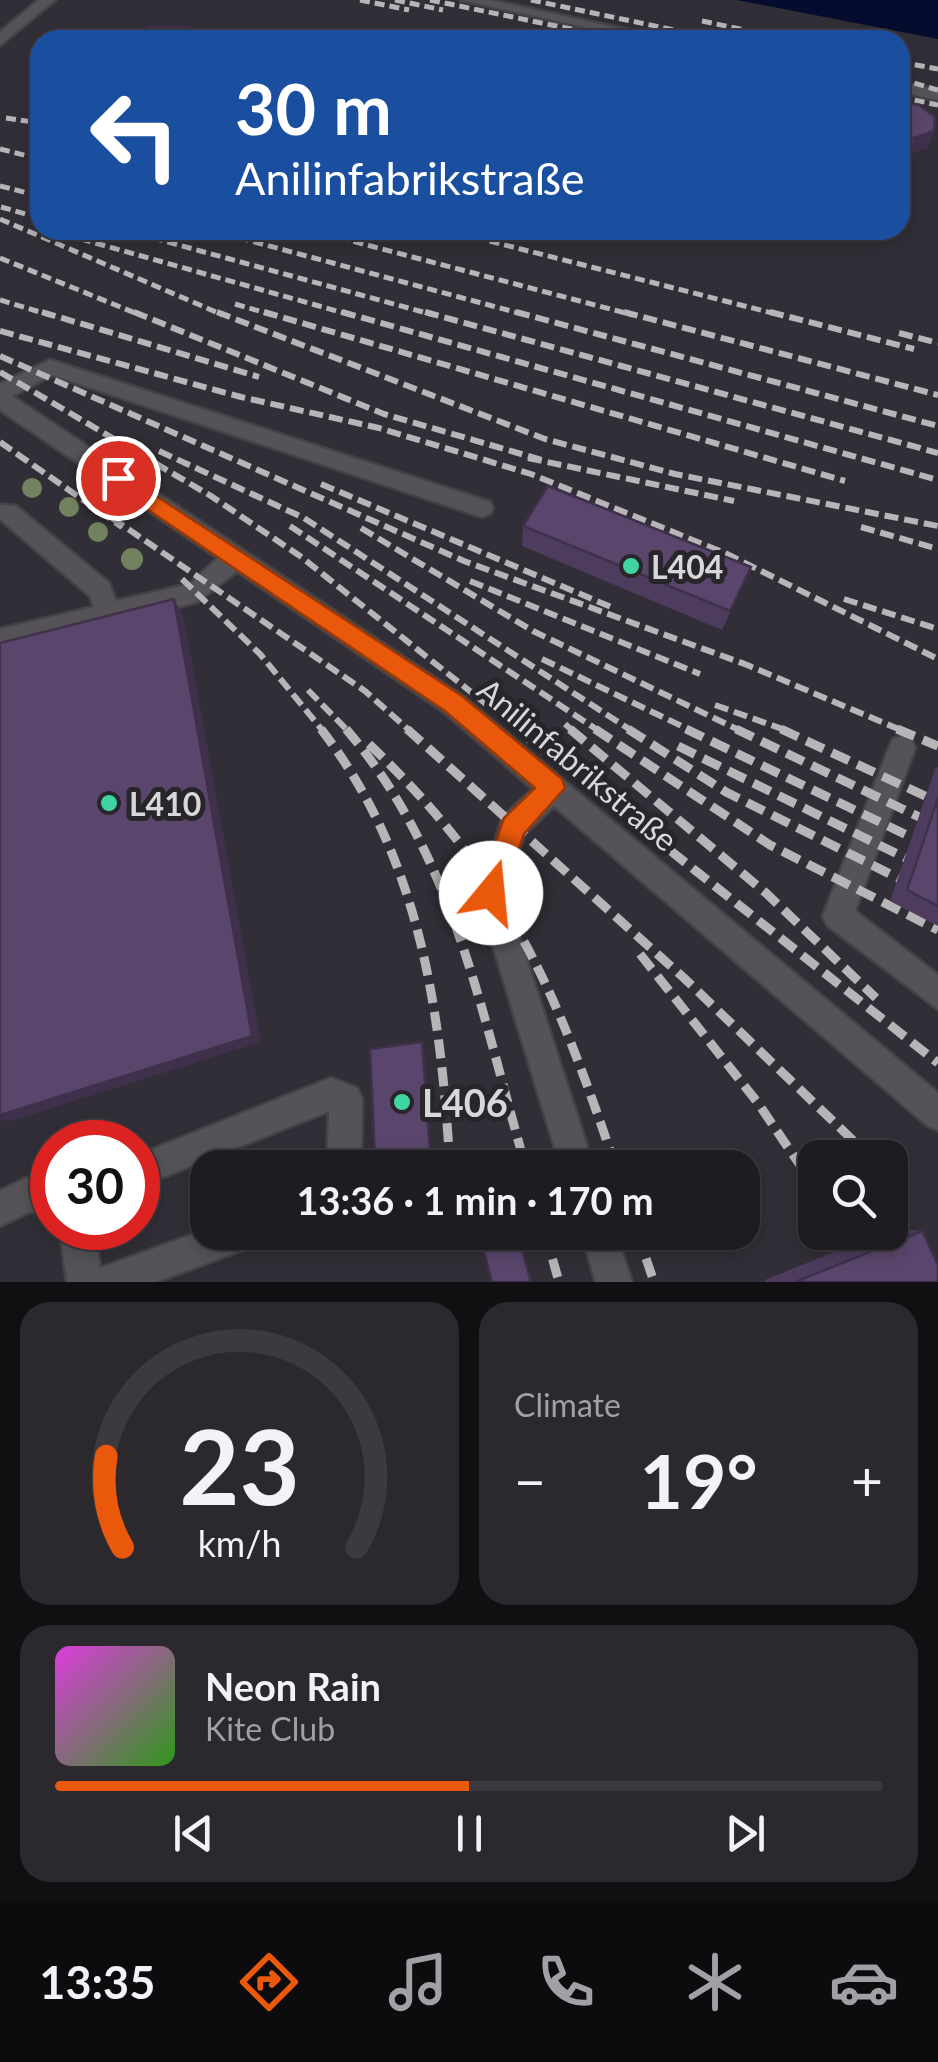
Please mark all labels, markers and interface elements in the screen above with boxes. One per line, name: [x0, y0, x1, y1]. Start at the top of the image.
text: 30 m: [235, 66, 392, 150]
icon: left: [70, 70, 200, 200]
text: Anilinfabrikstraße: [235, 151, 585, 205]
pin: [76, 436, 161, 521]
icon: arrive: [91, 451, 146, 506]
place label: L404: [651, 547, 723, 586]
marker: L404: [620, 555, 642, 577]
street label: Anilinfabrikstraße: [470, 669, 686, 859]
place label: L410: [129, 784, 201, 823]
marker: L410: [98, 792, 120, 814]
position arrow: [439, 841, 543, 945]
place label: L406: [422, 1079, 508, 1125]
marker: L406: [391, 1091, 413, 1113]
speed limit sign: 30: [30, 1120, 160, 1250]
map controls: [798, 1140, 908, 1250]
button: search: [798, 1140, 908, 1250]
text: 13:36 · 1 min · 170 m: [296, 1177, 654, 1223]
text: Climate: [514, 1385, 621, 1424]
text: 23: [179, 1402, 300, 1527]
text: 19°: [639, 1435, 758, 1525]
text: −: [514, 1447, 546, 1513]
text: +: [851, 1447, 883, 1513]
text: km/h: [198, 1522, 281, 1565]
text: Neon Rain: [205, 1663, 381, 1709]
text: Kite Club: [205, 1709, 335, 1748]
icon: previous: [166, 1806, 221, 1861]
icon: pause: [442, 1806, 497, 1861]
icon: next: [718, 1806, 773, 1861]
icon: directions: [234, 1947, 304, 2017]
icon: music: [383, 1947, 453, 2017]
icon: phone: [531, 1947, 601, 2017]
icon: climate: [680, 1947, 750, 2017]
icon: car: [829, 1947, 899, 2017]
text: 13:35: [39, 1955, 155, 2009]

